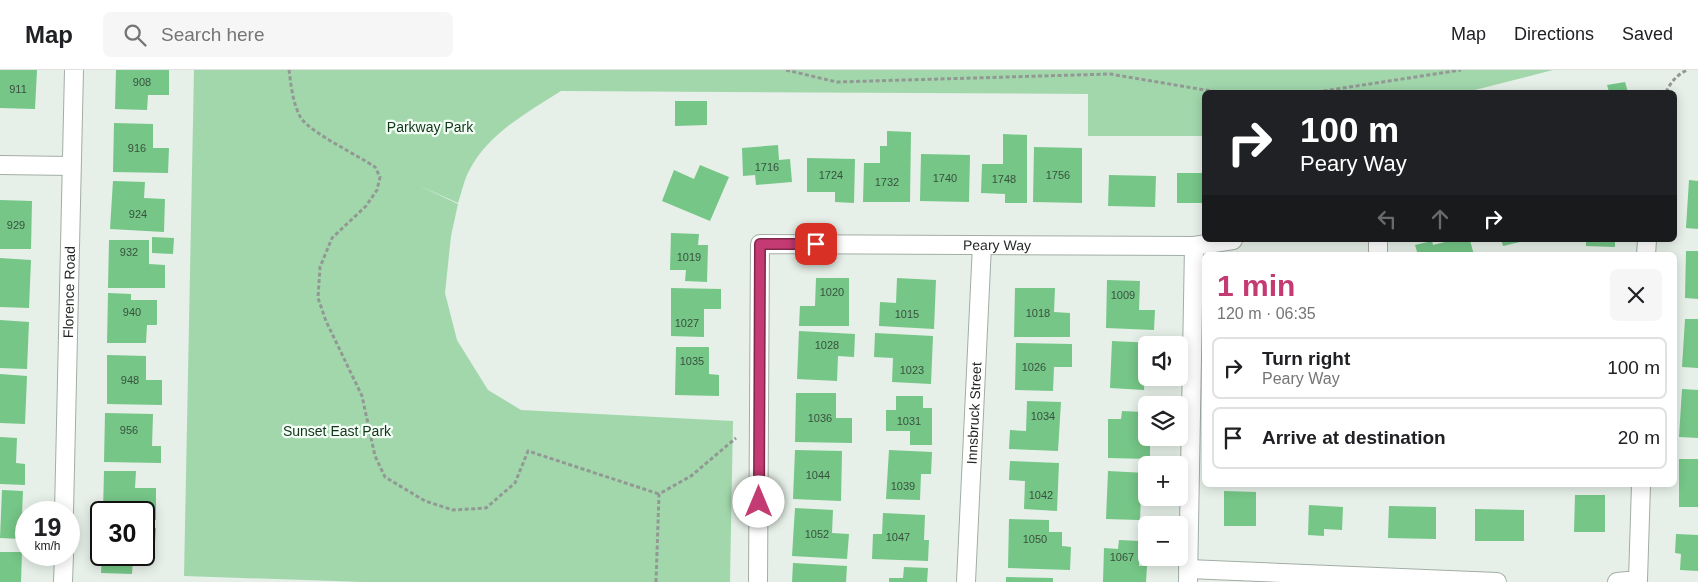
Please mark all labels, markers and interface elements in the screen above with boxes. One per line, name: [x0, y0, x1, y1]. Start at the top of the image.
search box: [103, 12, 453, 57]
text: Map: [25, 21, 73, 48]
icon: search: [121, 21, 149, 49]
text: Search here: [161, 24, 265, 45]
text: Map: [1451, 24, 1486, 44]
text: Directions: [1514, 24, 1594, 44]
text: Saved: [1622, 24, 1673, 44]
house number: 908: [133, 76, 151, 88]
house number: 911: [9, 83, 27, 95]
icon: right: [1217, 110, 1282, 175]
text: 100 m: [1300, 110, 1399, 149]
park label: Parkway Park: [387, 119, 474, 135]
house number: 916: [128, 142, 146, 154]
text: Peary Way: [1300, 151, 1407, 176]
house number: 1716: [755, 161, 779, 173]
house number: 1724: [819, 169, 843, 181]
house number: 1756: [1046, 169, 1070, 181]
house number: 1740: [933, 172, 957, 184]
house number: 1748: [992, 173, 1016, 185]
house number: 1732: [875, 176, 899, 188]
icon: left: [1373, 205, 1401, 233]
icon: ahead: [1426, 205, 1454, 233]
icon: right: [1479, 205, 1507, 233]
house number: 924: [129, 208, 147, 220]
house number: 929: [7, 219, 25, 231]
pin: [795, 223, 837, 265]
icon: arrive: [802, 230, 830, 258]
street label: Peary Way: [963, 237, 1031, 253]
street label: Florence Road: [60, 246, 78, 338]
house number: 932: [120, 246, 138, 258]
house number: 1019: [677, 251, 701, 263]
text: 1 min: [1217, 269, 1295, 302]
button: close: [1610, 269, 1662, 321]
house number: 1020: [820, 286, 844, 298]
house number: 1009: [1111, 289, 1135, 301]
text: 120 m · 06:35: [1217, 305, 1316, 322]
house number: 940: [123, 306, 141, 318]
house number: 1018: [1026, 307, 1050, 319]
house number: 1015: [895, 308, 919, 320]
house number: 1027: [675, 317, 699, 329]
map controls: [1138, 336, 1188, 566]
button: sound: [1138, 336, 1188, 386]
house number: 1028: [815, 339, 839, 351]
text: Turn right: [1262, 348, 1350, 369]
icon: right: [1219, 354, 1247, 382]
house number: 1035: [680, 355, 704, 367]
text: 100 m: [1607, 357, 1660, 378]
house number: 1026: [1022, 361, 1046, 373]
street label: Innsbruck Street: [964, 362, 984, 465]
house number: 1023: [900, 364, 924, 376]
text: Peary Way: [1262, 370, 1340, 387]
house number: 948: [121, 374, 139, 386]
button: layers: [1138, 396, 1188, 446]
house number: 1034: [1031, 410, 1055, 422]
house number: 1036: [808, 412, 832, 424]
house number: 1031: [897, 415, 921, 427]
park label: Sunset East Park: [283, 423, 392, 439]
house number: 956: [120, 424, 138, 436]
icon: arrive: [1219, 424, 1247, 452]
text: Arrive at destination: [1262, 427, 1446, 448]
text: 20 m: [1618, 427, 1660, 448]
button: +: [1138, 456, 1188, 506]
house number: 1044: [806, 469, 830, 481]
position arrow: [732, 475, 784, 527]
house number: 1039: [891, 480, 915, 492]
house number: 1042: [1029, 489, 1053, 501]
speed limit sign: 30: [90, 501, 155, 566]
text: 19: [34, 513, 61, 541]
button: −: [1138, 516, 1188, 566]
house number: 1052: [805, 528, 829, 540]
house number: 1047: [886, 531, 910, 543]
house number: 1050: [1023, 533, 1047, 545]
text: km/h: [34, 539, 61, 553]
house number: 1067: [1110, 551, 1134, 563]

